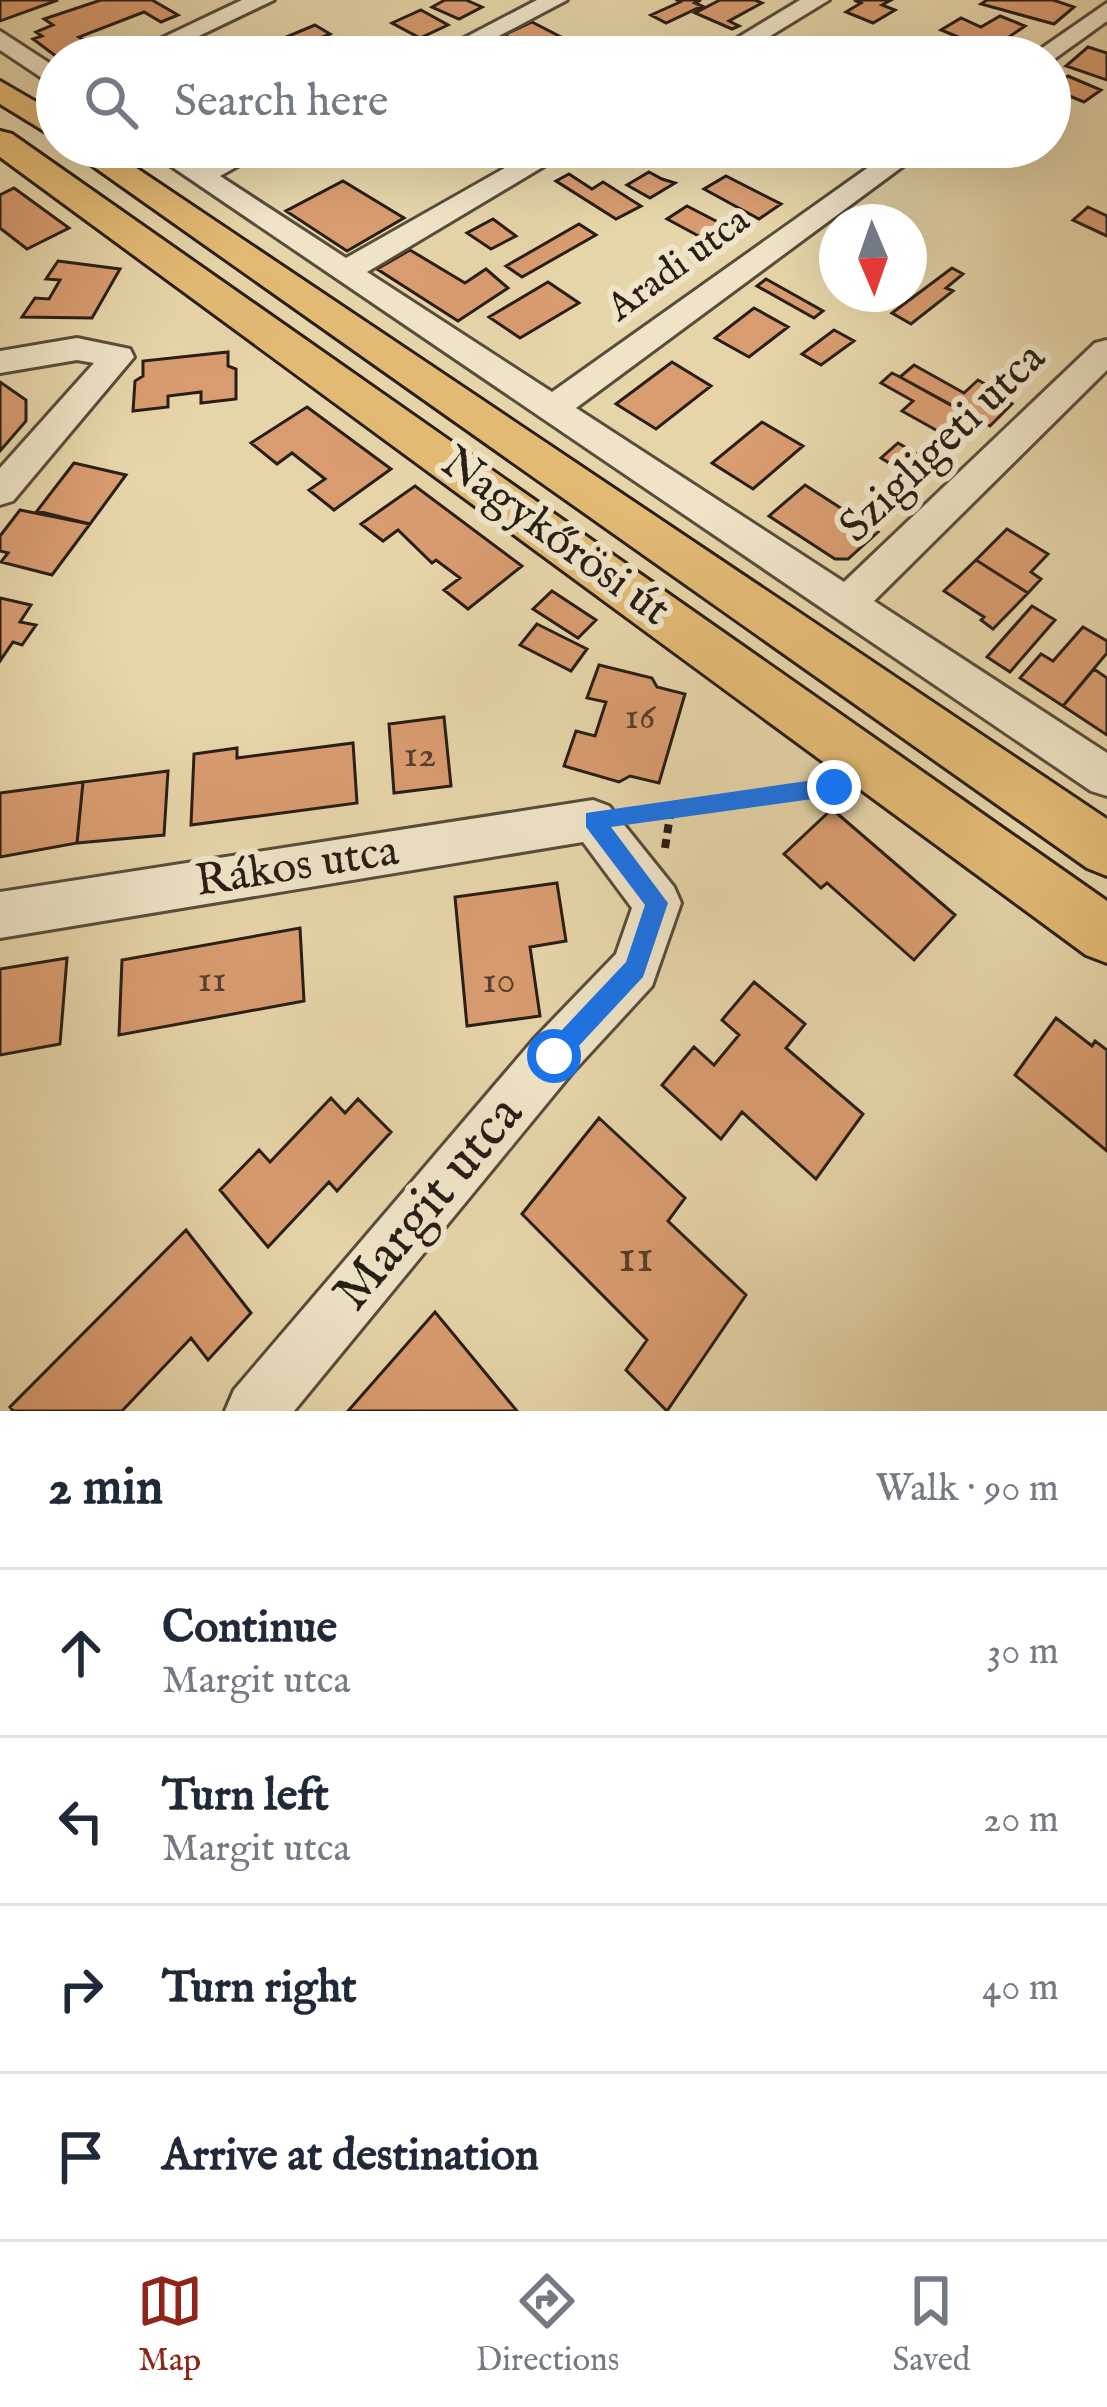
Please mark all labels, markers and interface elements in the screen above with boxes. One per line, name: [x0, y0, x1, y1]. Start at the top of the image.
search box: [36, 36, 1071, 168]
icon: search: [78, 69, 144, 135]
text: Search here: [174, 74, 388, 131]
street label: Aradi utca: [597, 197, 760, 334]
north arrow: [819, 204, 927, 312]
street label: Szigligeti utca: [828, 330, 1058, 555]
street label: Nagykőrösi út: [429, 435, 681, 639]
house number: 16: [625, 693, 657, 742]
house number: 12: [404, 731, 436, 780]
route end: [807, 760, 861, 814]
street label: Rákos utca: [192, 823, 403, 911]
house number: 11: [197, 956, 227, 1005]
house number: 10: [482, 957, 516, 1006]
route start: [527, 1029, 581, 1083]
street label: Margit utca: [319, 1081, 540, 1326]
house number: 11: [618, 1228, 654, 1288]
text: 2 min: [48, 1457, 163, 1522]
text: Walk · 90 m: [875, 1465, 1059, 1514]
text: Continue: [162, 1600, 337, 1657]
icon: ahead: [48, 1620, 114, 1686]
text: 30 m: [987, 1628, 1059, 1677]
text: Margit utca: [162, 1657, 350, 1706]
text: Turn left: [162, 1768, 329, 1825]
icon: left: [48, 1788, 114, 1854]
text: 20 m: [983, 1796, 1059, 1845]
text: Margit utca: [162, 1825, 350, 1874]
icon: right: [48, 1956, 114, 2022]
text: Turn right: [162, 1960, 357, 2017]
text: 40 m: [982, 1964, 1059, 2013]
icon: arrive: [48, 2124, 114, 2190]
text: Arrive at destination: [162, 2128, 539, 2185]
tab: Map: [137, 2268, 203, 2382]
tab: Directions: [476, 2268, 619, 2382]
tab: Saved: [892, 2268, 970, 2382]

